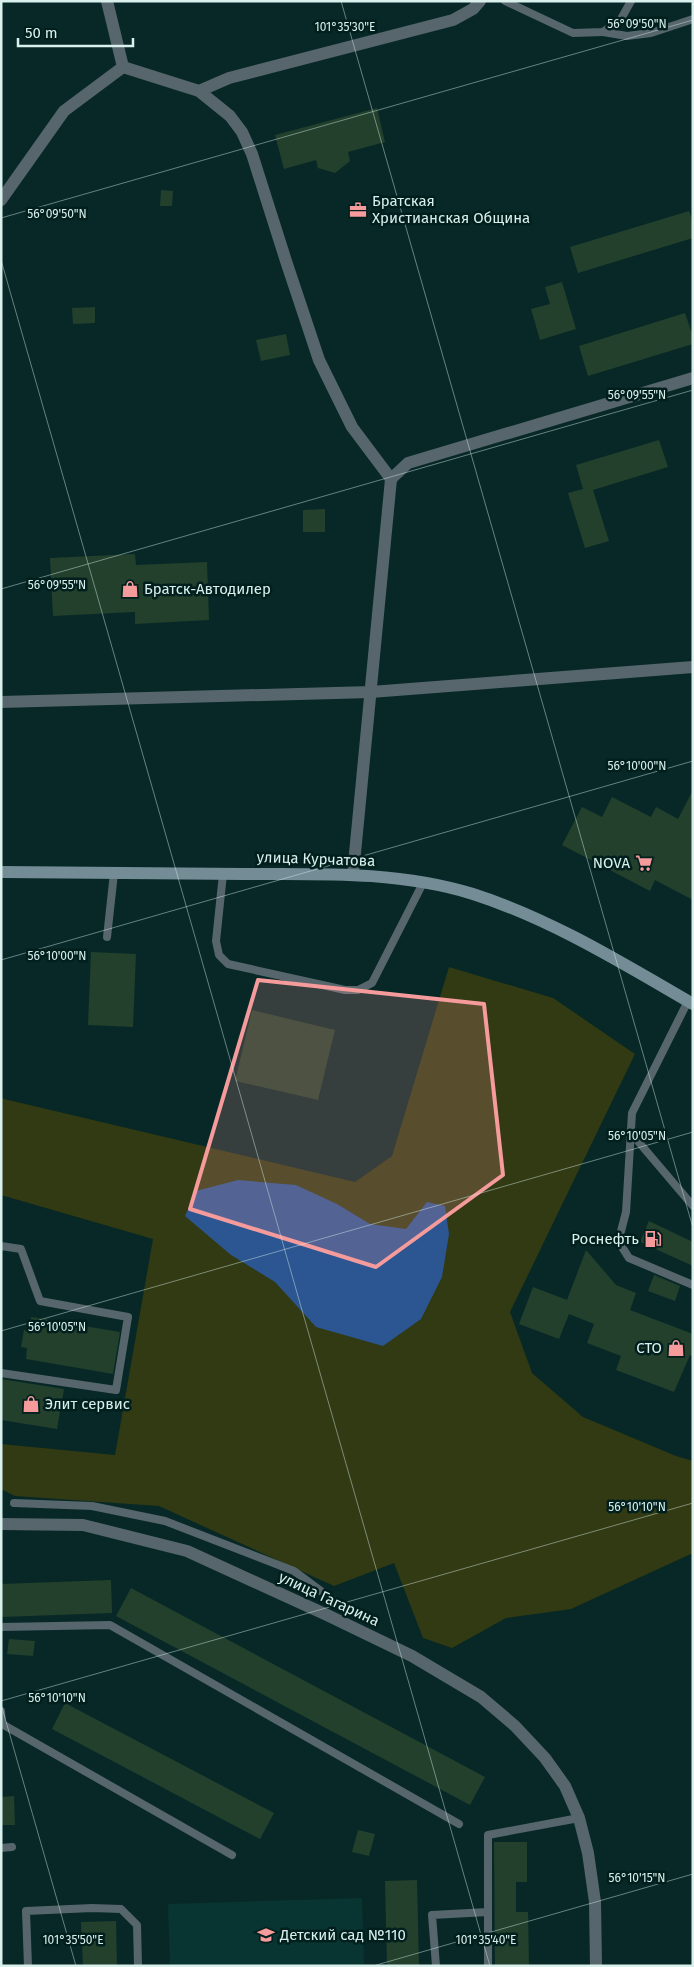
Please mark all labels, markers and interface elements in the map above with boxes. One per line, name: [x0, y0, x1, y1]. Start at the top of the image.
scale bar: [18, 15, 132, 47]
text: 56°09'50"N: [607, 17, 667, 31]
text: 101°35'30"E: [314, 20, 376, 34]
text: 50 m: [25, 24, 58, 42]
place label: Братская Христианская Община: [372, 192, 530, 227]
office icon: Братская Христианская Община: [348, 200, 368, 220]
text: 56°09'50"N: [27, 207, 87, 221]
text: 56°09'55"N: [608, 388, 666, 402]
text: 56°09'55"N: [28, 578, 86, 592]
shop icon: Братск-Автодилер: [120, 579, 140, 599]
place label: Братск-Автодилер: [144, 580, 271, 598]
text: 56°10'00"N: [607, 759, 667, 773]
street label: улица Курчатова: [256, 848, 376, 870]
supermarket icon: NOVA: [634, 853, 654, 873]
place label: NOVA: [593, 854, 630, 872]
text: 56°10'00"N: [27, 949, 87, 963]
text: 56°10'05"N: [608, 1129, 666, 1143]
fuel station icon: Роснефть: [643, 1229, 663, 1249]
place label: Роснефть: [571, 1230, 639, 1248]
text: 56°10'05"N: [28, 1320, 86, 1334]
shop icon: СТО: [666, 1338, 686, 1358]
place label: СТО: [636, 1339, 662, 1357]
shop icon: Элит сервис: [21, 1394, 41, 1414]
place label: Элит сервис: [45, 1395, 130, 1413]
text: 56°10'10"N: [608, 1500, 666, 1514]
street label: улица Гагарина: [276, 1568, 382, 1630]
text: 56°10'10"N: [28, 1691, 86, 1705]
text: 56°10'15"N: [609, 1871, 665, 1885]
school or university icon: Детский сад №110: [256, 1925, 276, 1945]
place label: Детский сад №110: [279, 1926, 406, 1944]
text: 101°35'50"E: [42, 1933, 104, 1947]
text: 101°35'40"E: [455, 1933, 517, 1947]

